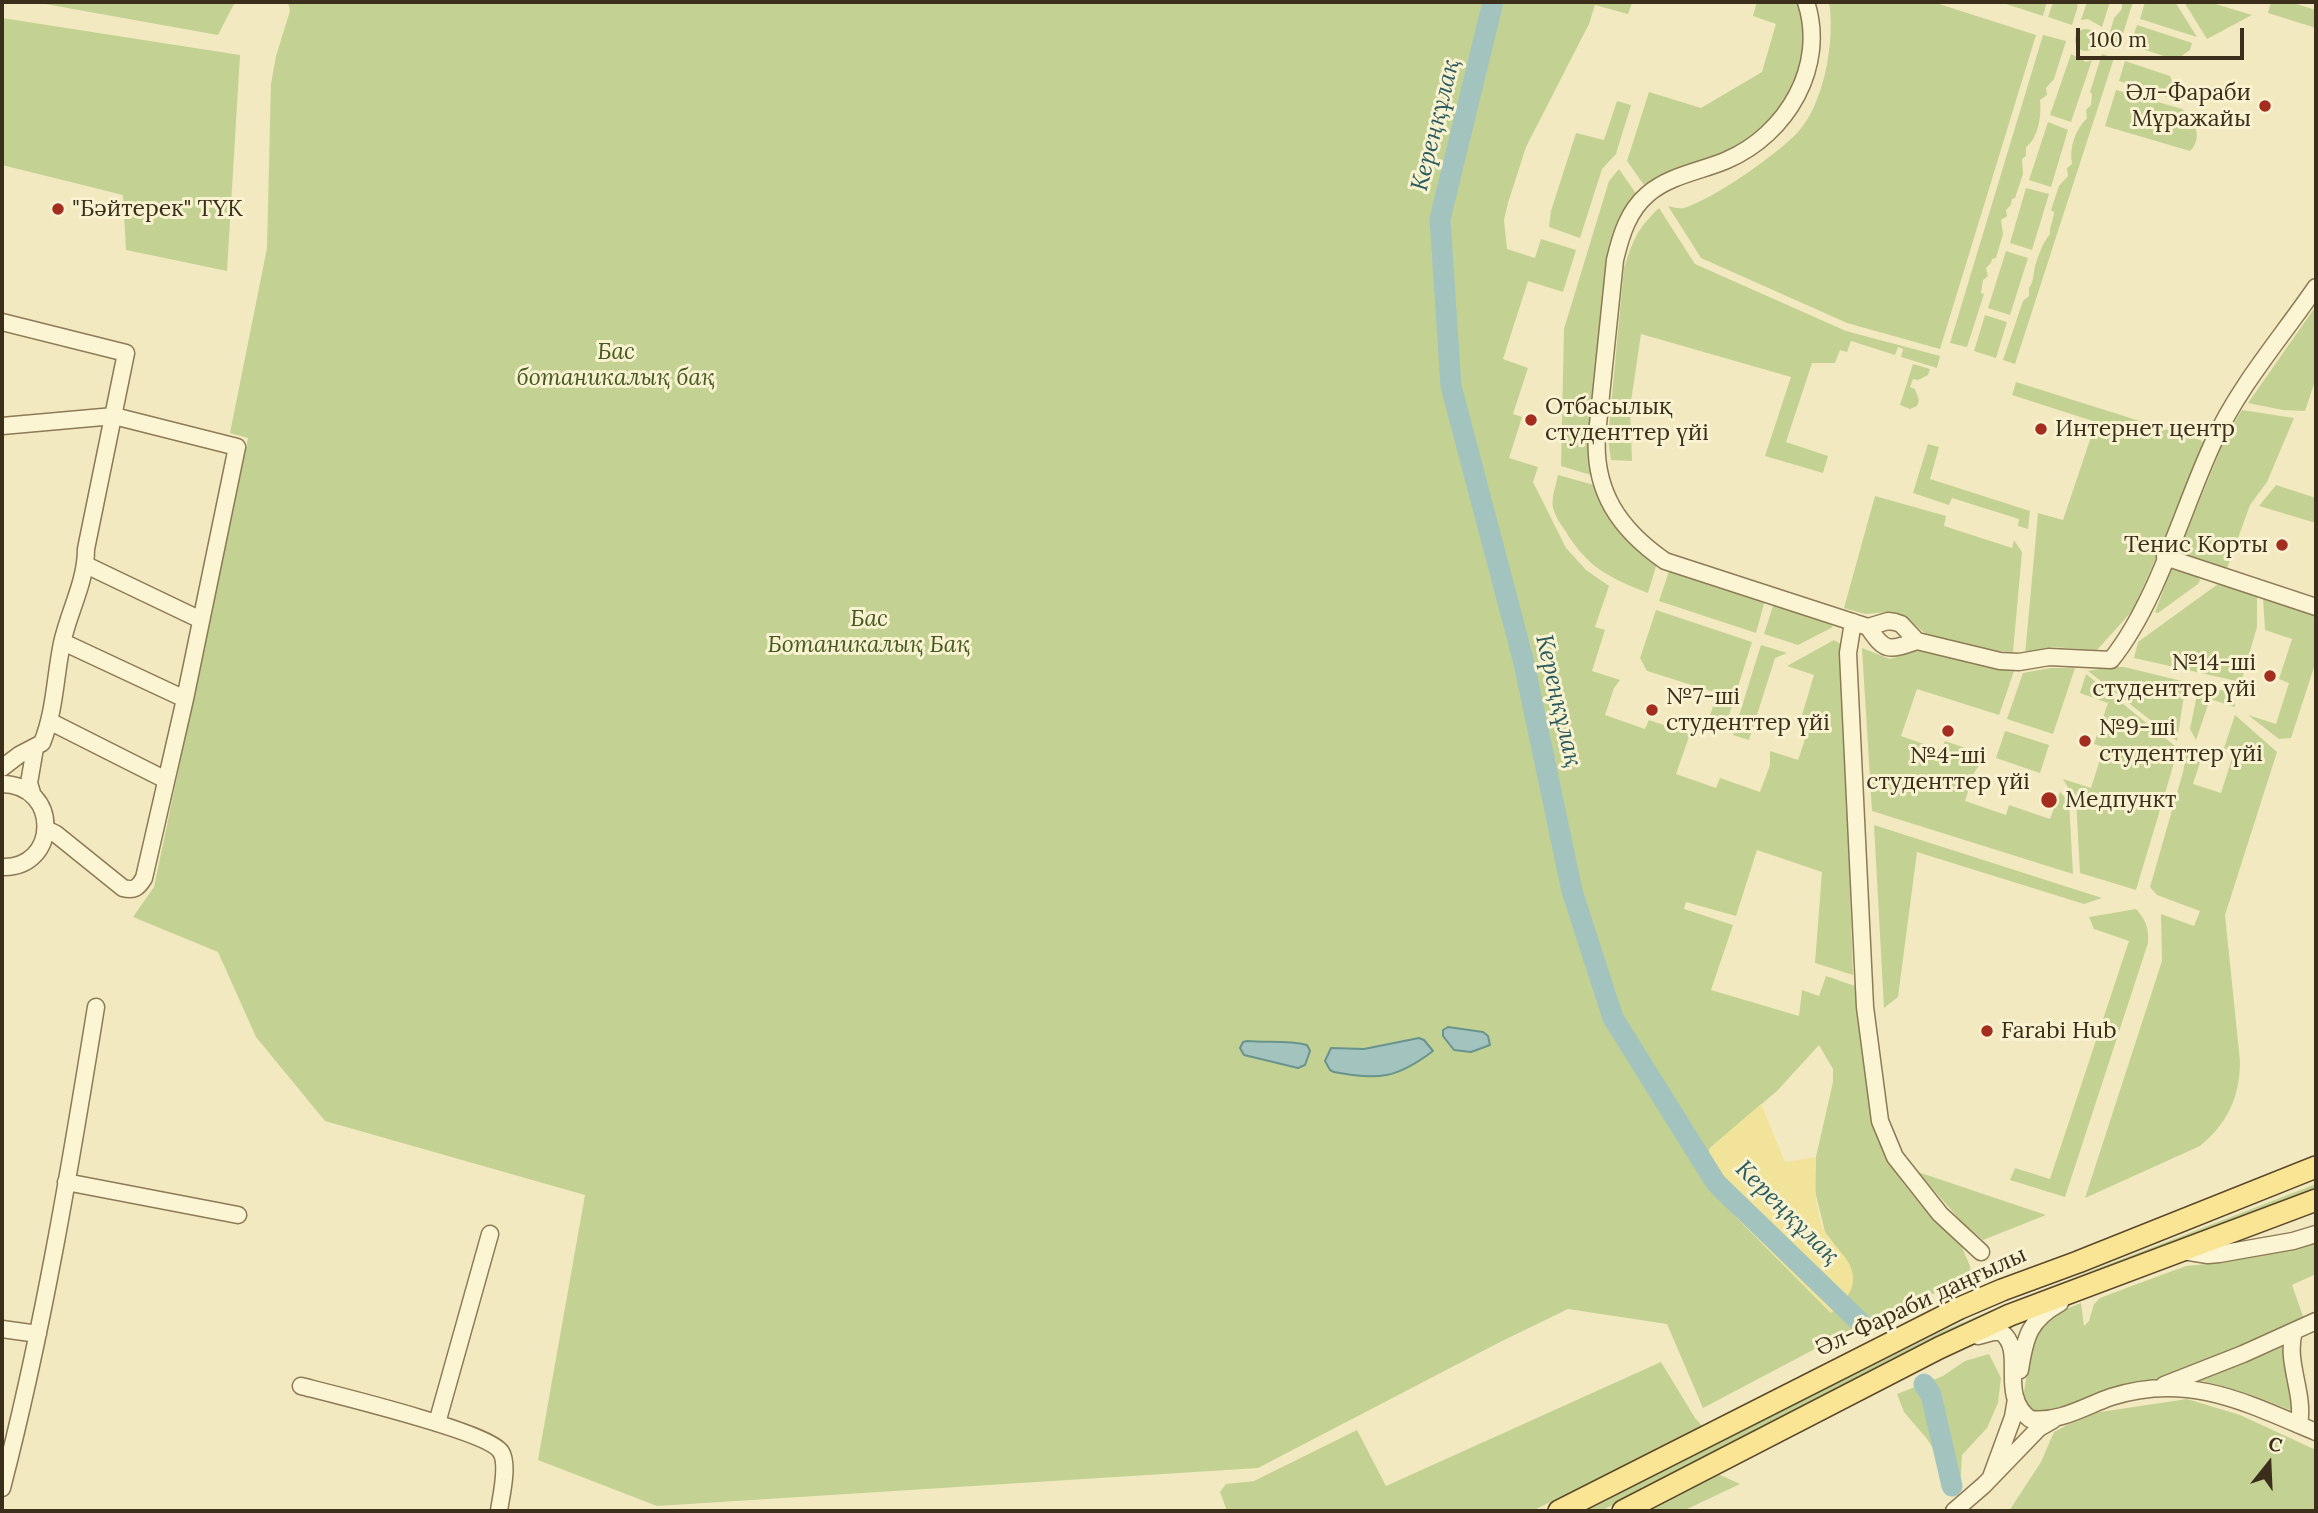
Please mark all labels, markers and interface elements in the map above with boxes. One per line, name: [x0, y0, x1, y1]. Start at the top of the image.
scale bar: [2080, 14, 2248, 58]
text: 100 m: [2089, 26, 2147, 53]
water label: Кереңқұлақ: [1406, 56, 1466, 194]
place label: Әл-Фараби Мұражайы: [2125, 79, 2251, 133]
marker: Әл-Фараби Мұражайы: [2257, 98, 2273, 114]
place label: "Бәйтерек" ТҮК: [72, 195, 243, 223]
marker: "Бәйтерек" ТҮК: [50, 201, 66, 217]
park label: Бас ботаникалық бақ: [517, 338, 715, 392]
place label: Отбасылық студенттер үйі: [1545, 393, 1709, 447]
marker: Отбасылық студенттер үйі: [1523, 412, 1539, 428]
place label: Интернет центр: [2055, 415, 2235, 443]
marker: Интернет центр: [2033, 421, 2049, 437]
place label: Тенис Корты: [2124, 531, 2268, 559]
marker: Тенис Корты: [2274, 537, 2290, 553]
park label: Бас Ботаникалық Бақ: [768, 605, 970, 659]
water label: Кереңқұлақ: [1529, 632, 1587, 770]
place label: №14-ші студенттер үйі: [2092, 649, 2256, 703]
marker: №14-ші студенттер үйі: [2262, 668, 2278, 684]
place label: №7-ші студенттер үйі: [1666, 683, 1830, 737]
marker: №7-ші студенттер үйі: [1644, 702, 1660, 718]
place label: №9-ші студенттер үйі: [2099, 714, 2263, 768]
marker: №4-ші студенттер үйі: [1940, 723, 1956, 739]
marker: №9-ші студенттер үйі: [2077, 733, 2093, 749]
place label: №4-ші студенттер үйі: [1866, 742, 2030, 796]
place label: Медпункт: [2065, 786, 2176, 814]
marker: Медпункт: [2039, 790, 2059, 810]
place label: Farabi Hub: [2001, 1017, 2117, 1045]
marker: Farabi Hub: [1979, 1023, 1995, 1039]
water label: Кереңқұлақ: [1729, 1155, 1845, 1271]
street label: Әл-Фараби даңғылы: [1811, 1241, 2031, 1363]
north arrow: [2234, 1429, 2304, 1499]
text: С: [2266, 1431, 2285, 1457]

